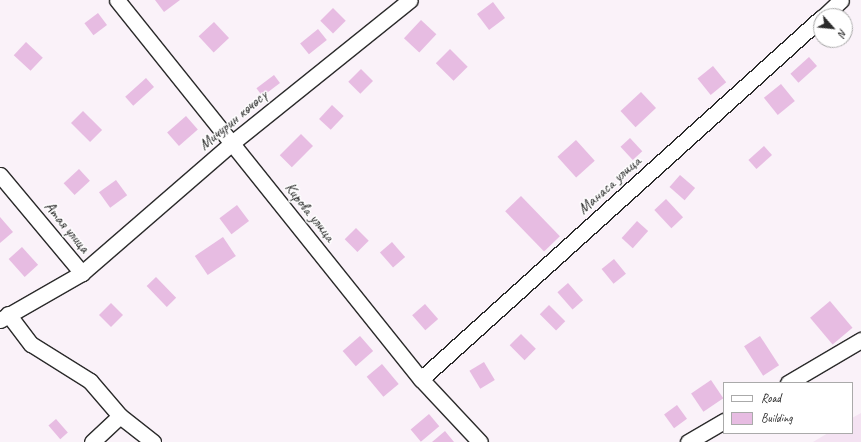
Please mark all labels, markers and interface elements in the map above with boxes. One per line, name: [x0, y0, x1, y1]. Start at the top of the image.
north arrow: [813, 8, 853, 48]
text: N: [835, 27, 851, 39]
street label: Мичурин көчөсү: [195, 86, 271, 154]
street label: Манаса улица: [573, 152, 645, 218]
street label: Кирова улица: [280, 179, 340, 245]
street label: Атая улица: [39, 197, 95, 257]
legend: [723, 382, 853, 434]
text: Road: [761, 390, 781, 406]
text: Building: [761, 410, 793, 426]

